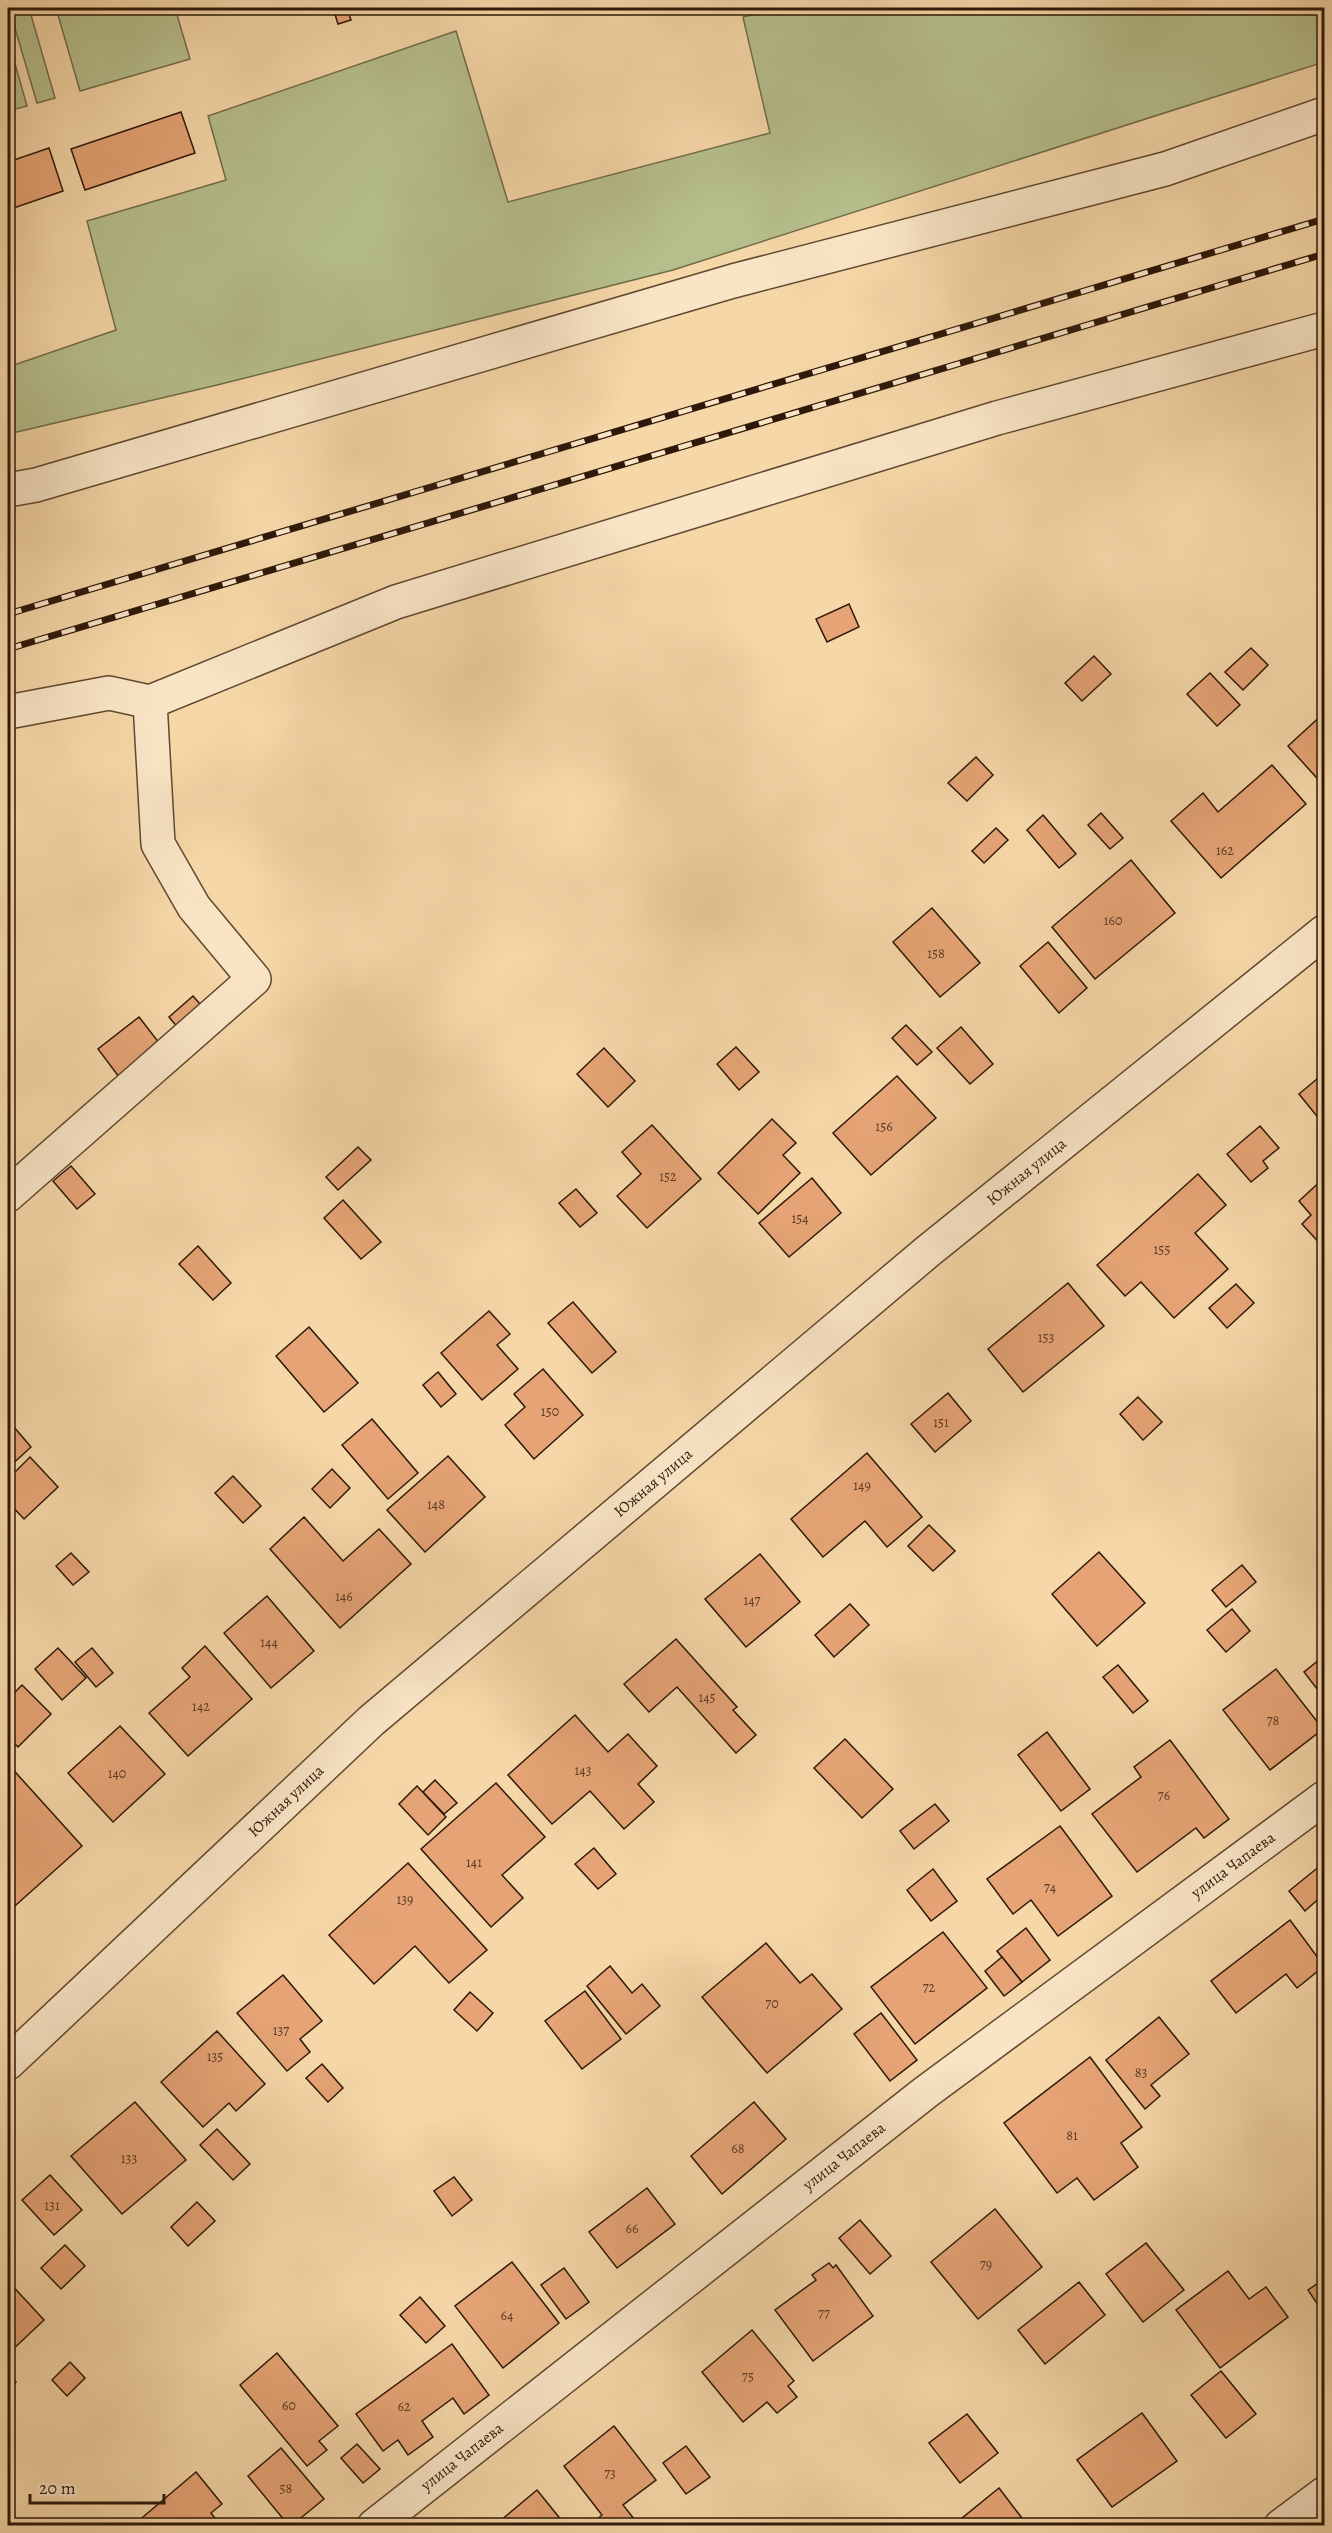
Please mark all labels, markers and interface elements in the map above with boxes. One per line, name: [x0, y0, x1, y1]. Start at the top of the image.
house number: 162: [1216, 841, 1234, 860]
house number: 160: [1104, 911, 1122, 930]
house number: 158: [927, 944, 945, 963]
house number: 156: [875, 1117, 893, 1136]
street label: Южная улица: [982, 1133, 1072, 1211]
house number: 152: [659, 1167, 677, 1186]
house number: 154: [791, 1209, 809, 1228]
house number: 155: [1154, 1240, 1170, 1259]
house number: 153: [1038, 1328, 1054, 1347]
house number: 150: [541, 1402, 559, 1421]
house number: 151: [933, 1413, 949, 1432]
street label: Южная улица: [609, 1443, 698, 1522]
house number: 149: [853, 1476, 871, 1495]
house number: 148: [427, 1495, 445, 1514]
house number: 146: [335, 1587, 353, 1606]
house number: 147: [743, 1591, 761, 1610]
house number: 144: [260, 1633, 278, 1652]
house number: 145: [698, 1688, 716, 1707]
house number: 142: [192, 1697, 210, 1716]
house number: 78: [1267, 1711, 1280, 1730]
street label: Южная улица: [243, 1760, 329, 1842]
house number: 143: [575, 1761, 592, 1780]
house number: 140: [108, 1764, 126, 1783]
house number: 76: [1158, 1786, 1170, 1805]
street label: улица Чапаева: [1186, 1826, 1280, 1904]
house number: 141: [466, 1853, 482, 1872]
house number: 74: [1044, 1878, 1056, 1897]
house number: 139: [397, 1890, 413, 1909]
house number: 72: [923, 1978, 936, 1997]
house number: 70: [765, 1994, 779, 2013]
house number: 137: [273, 2021, 289, 2040]
house number: 135: [207, 2047, 223, 2066]
house number: 83: [1135, 2063, 1147, 2082]
street label: улица Чапаева: [797, 2117, 890, 2196]
house number: 81: [1066, 2126, 1078, 2145]
house number: 68: [731, 2139, 745, 2158]
house number: 133: [121, 2149, 137, 2168]
house number: 131: [44, 2196, 60, 2215]
house number: 66: [626, 2219, 638, 2238]
house number: 79: [980, 2255, 992, 2274]
house number: 77: [818, 2304, 830, 2323]
house number: 64: [501, 2306, 513, 2325]
house number: 75: [742, 2367, 754, 2386]
house number: 60: [282, 2396, 296, 2415]
house number: 62: [397, 2397, 411, 2416]
street label: улица Чапаева: [415, 2417, 508, 2497]
house number: 73: [604, 2464, 616, 2483]
scale bar: [30, 2467, 164, 2505]
text: 20 m: [39, 2476, 76, 2500]
house number: 58: [280, 2479, 293, 2498]

